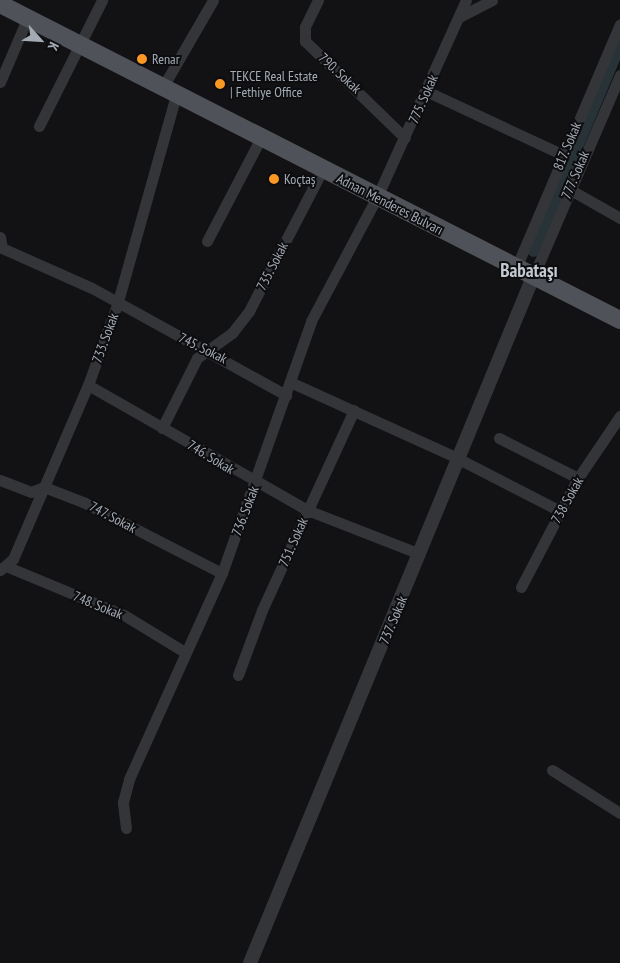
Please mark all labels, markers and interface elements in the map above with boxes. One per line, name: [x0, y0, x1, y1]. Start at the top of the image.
north arrow: [15, 15, 65, 65]
text: K: [44, 39, 63, 54]
street label: 790. Sokak: [315, 49, 365, 97]
place label: Renar: [152, 51, 180, 67]
marker: Renar: [136, 53, 148, 65]
place label: TEKCE Real Estate | Fethiye Office: [230, 68, 318, 100]
street label: 775. Sokak: [405, 71, 441, 127]
marker: TEKCE Real Estate | Fethiye Office: [214, 78, 226, 90]
street label: 817. Sokak: [549, 119, 585, 173]
street label: 777. Sokak: [557, 148, 593, 202]
street label: Adnan Menderes Bulvarı: [334, 170, 446, 238]
place label: Koçtaş: [284, 171, 316, 187]
marker: Koçtaş: [268, 173, 280, 185]
street label: 735. Sokak: [253, 239, 291, 293]
district label: Babataşı: [500, 260, 558, 282]
street label: 733. Sokak: [88, 310, 122, 366]
street label: 745. Sokak: [176, 329, 230, 367]
street label: 746. Sokak: [184, 436, 238, 478]
street label: 738 Sokak: [547, 474, 587, 526]
street label: 736. Sokak: [228, 483, 262, 539]
street label: 747. Sokak: [86, 497, 140, 537]
street label: 751. Sokak: [275, 514, 311, 570]
street label: 748. Sokak: [70, 587, 126, 623]
street label: 737. Sokak: [375, 593, 411, 647]

